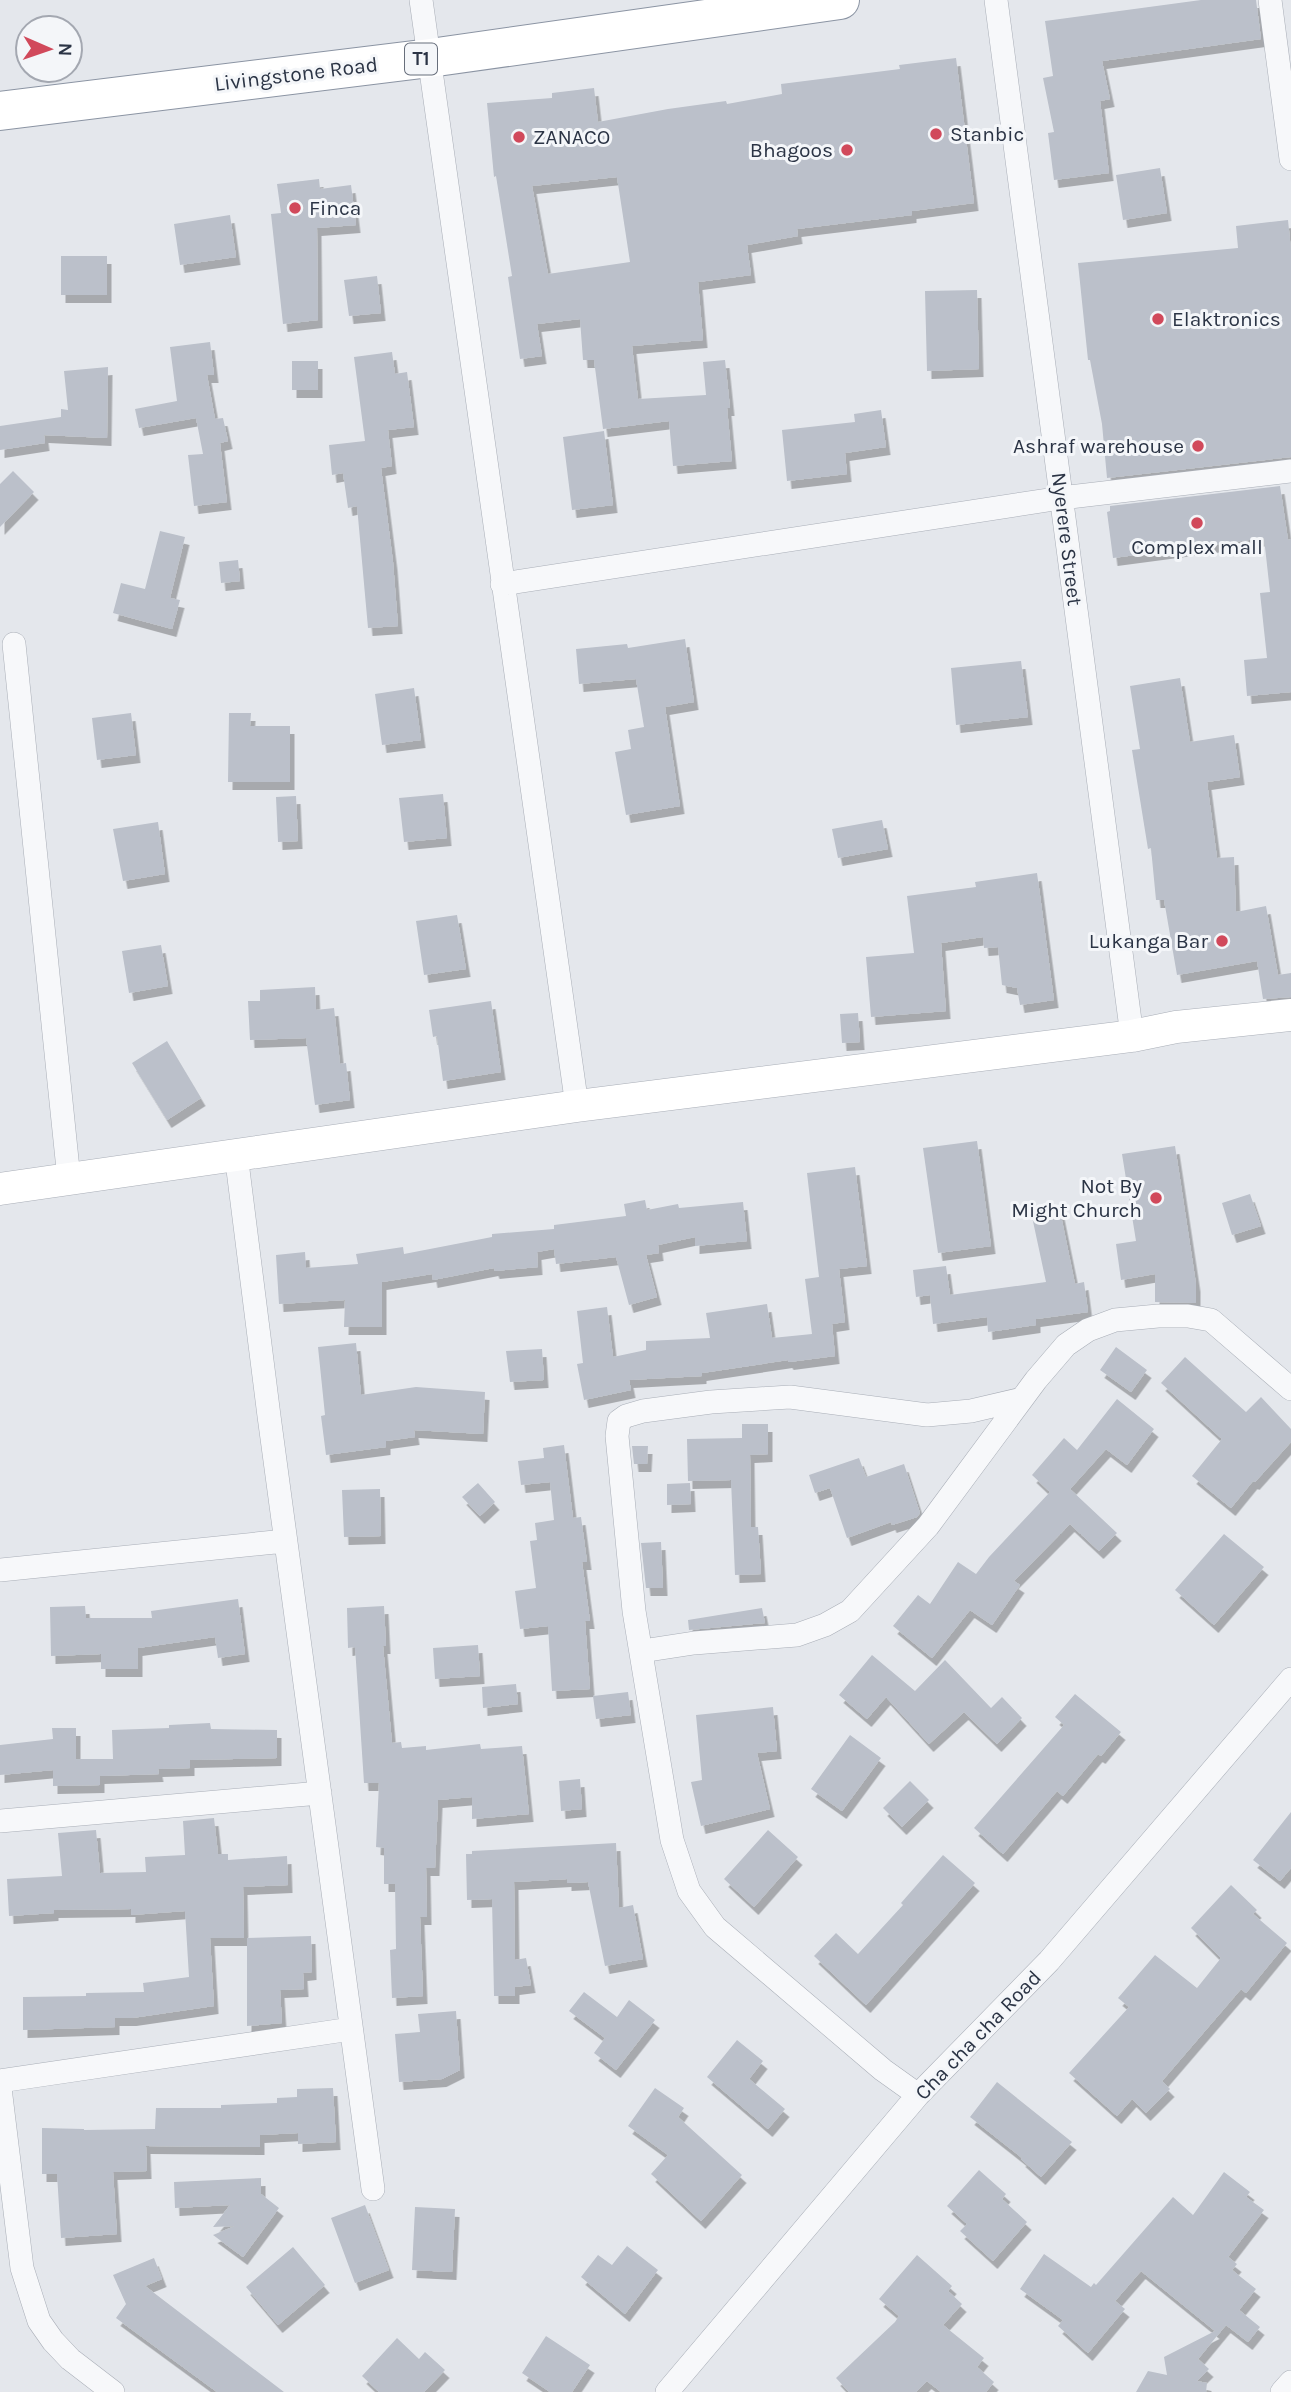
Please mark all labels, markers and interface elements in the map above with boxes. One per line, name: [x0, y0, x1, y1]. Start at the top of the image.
north arrow: [14, 14, 84, 84]
text: N: [54, 42, 76, 57]
road number: T1: [405, 44, 437, 74]
street label: Livingstone Road: [213, 52, 379, 96]
place label: Stanbic: [950, 122, 1024, 146]
place label: ZANACO: [533, 125, 610, 149]
marker: Stanbic: [928, 126, 944, 142]
marker: ZANACO: [511, 129, 527, 145]
place label: Bhagoos: [750, 138, 833, 162]
marker: Bhagoos: [839, 142, 855, 158]
place label: Finca: [309, 196, 361, 220]
marker: Finca: [287, 200, 303, 216]
place label: Elaktronics: [1172, 307, 1281, 331]
marker: Elaktronics: [1150, 311, 1166, 327]
place label: Ashraf warehouse: [1013, 434, 1184, 458]
marker: Ashraf warehouse: [1190, 438, 1206, 454]
street label: Nyerere Street: [1047, 471, 1087, 607]
marker: Complex mall: [1189, 515, 1205, 531]
place label: Complex mall: [1131, 535, 1263, 559]
place label: Lukanga Bar: [1089, 929, 1208, 953]
marker: Lukanga Bar: [1214, 933, 1230, 949]
place label: Not By Might Church: [1011, 1174, 1142, 1222]
marker: Not By Might Church: [1148, 1190, 1164, 1206]
street label: Cha cha cha Road: [910, 1965, 1046, 2105]

